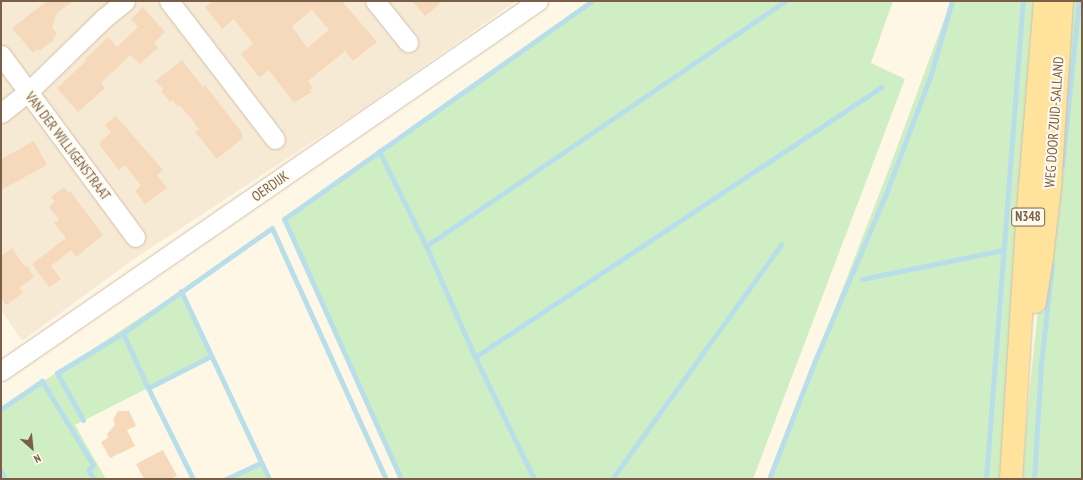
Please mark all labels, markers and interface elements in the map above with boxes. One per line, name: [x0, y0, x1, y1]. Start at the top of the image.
street label: WEG DOOR ZUID-SALLAND: [1041, 56, 1067, 188]
street label: VAN DER WILLIGENSTRAAT: [22, 88, 114, 204]
street label: OERDIJK: [248, 167, 292, 205]
road number: N348: [1011, 206, 1045, 228]
north arrow: [12, 428, 52, 468]
text: N: [32, 451, 43, 466]

